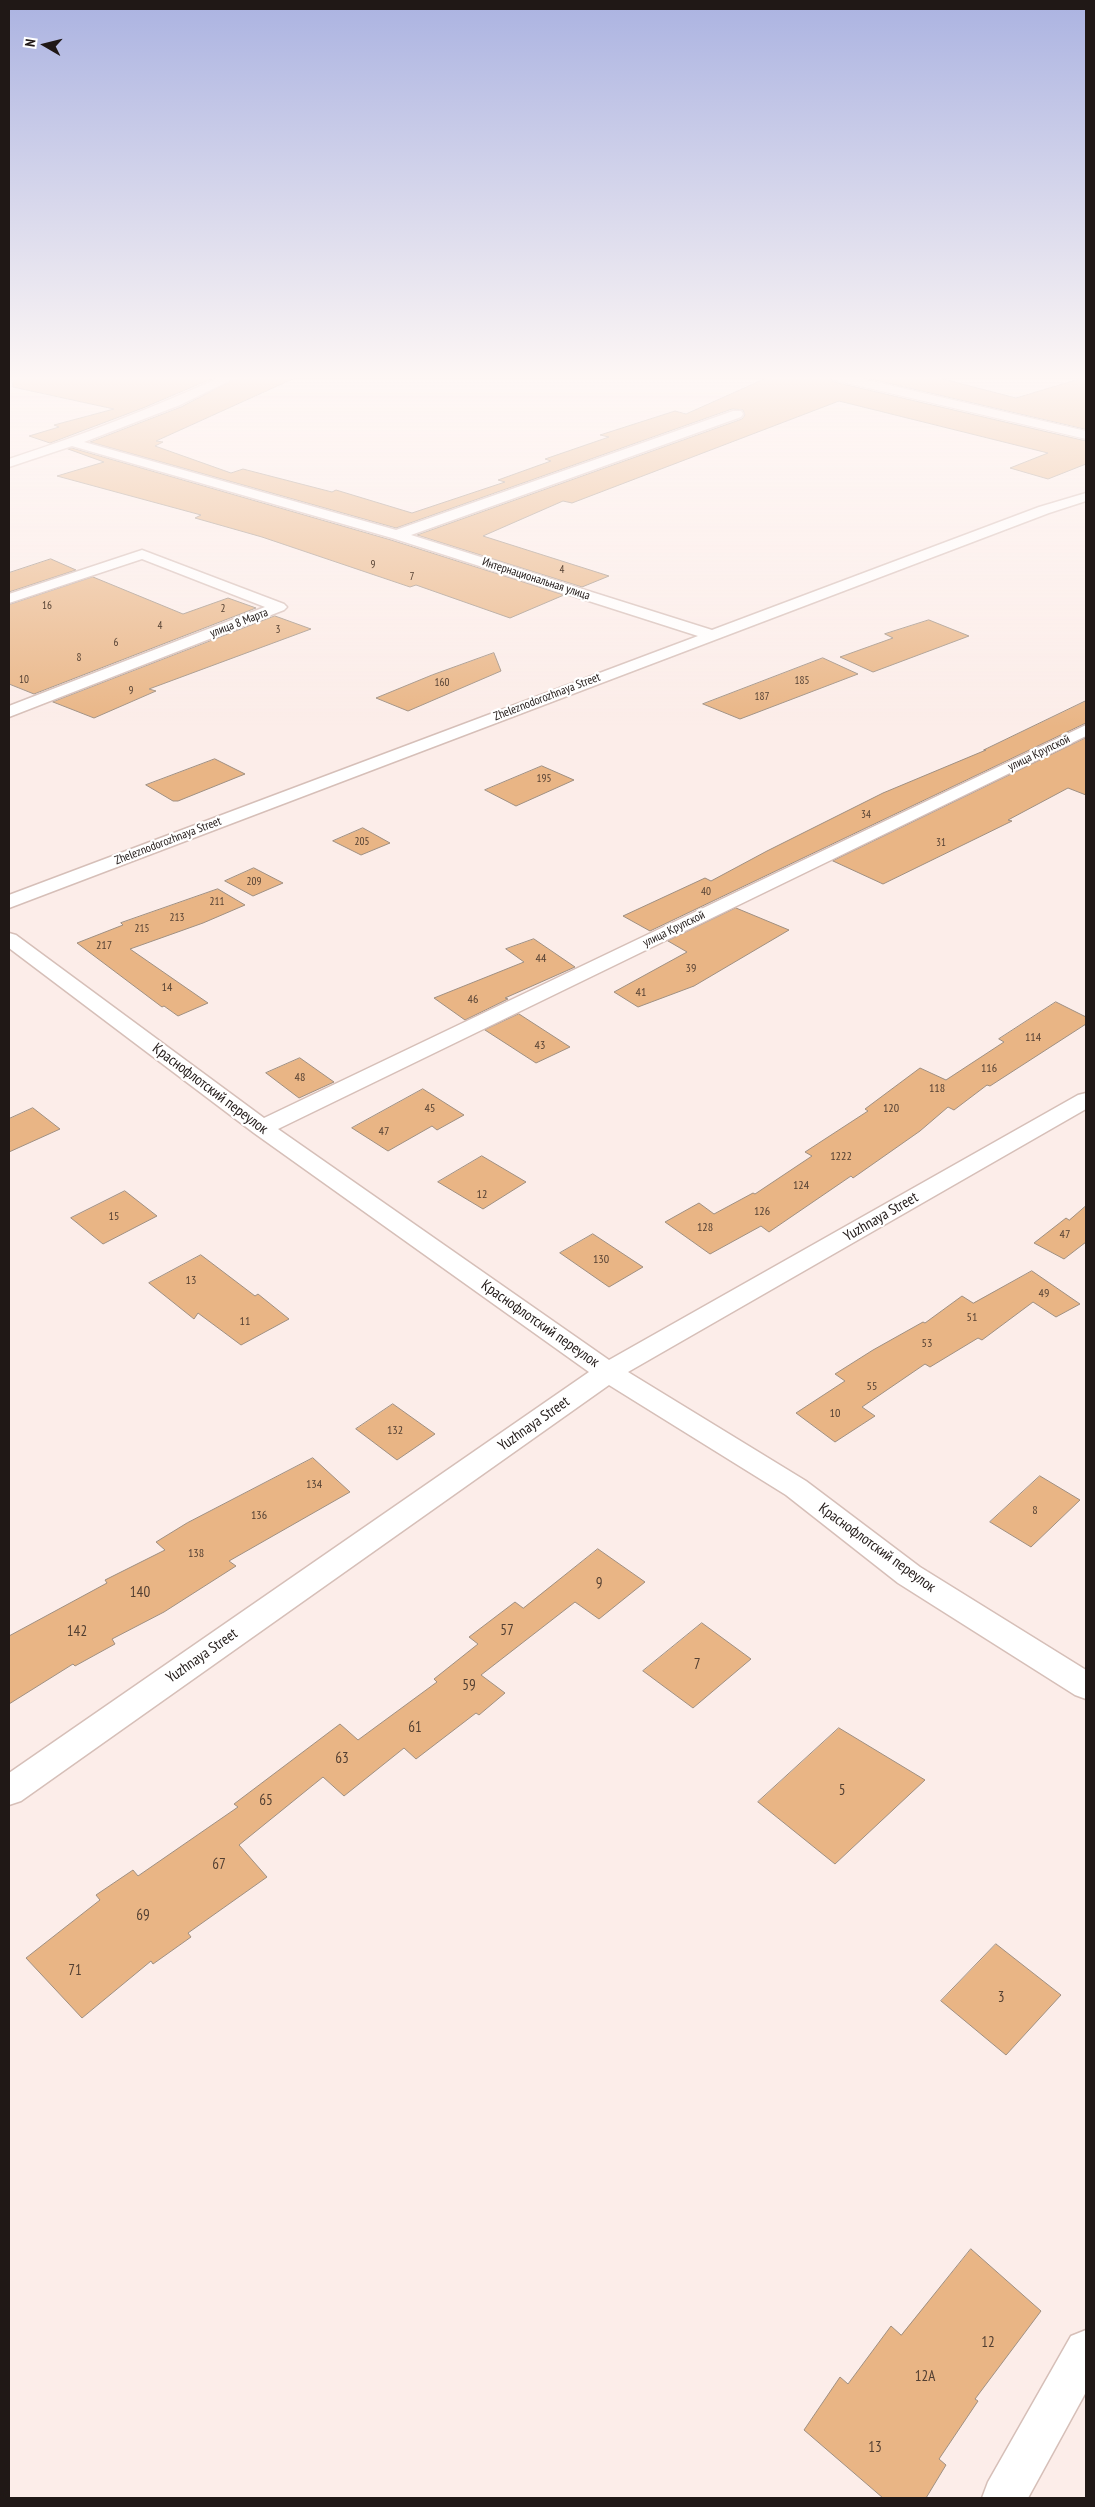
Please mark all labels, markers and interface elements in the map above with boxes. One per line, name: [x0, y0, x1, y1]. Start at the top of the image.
north arrow: [20, 20, 70, 70]
text: N: [21, 38, 40, 48]
street label: Интернациональная улица: [480, 555, 592, 603]
house number: 9: [371, 558, 375, 572]
house number: 4: [560, 563, 564, 577]
house number: 7: [410, 570, 414, 584]
house number: 16: [42, 599, 52, 613]
house number: 2: [221, 602, 225, 616]
street label: улица 8 Марта: [208, 605, 270, 641]
house number: 4: [158, 619, 162, 633]
house number: 3: [276, 623, 280, 637]
house number: 6: [114, 636, 118, 650]
house number: 8: [77, 651, 81, 665]
street label: Zheleznodorozhnaya Street: [492, 670, 602, 724]
house number: 10: [19, 673, 29, 687]
house number: 185: [795, 674, 809, 688]
house number: 160: [435, 676, 449, 690]
house number: 9: [129, 684, 133, 698]
house number: 187: [755, 690, 769, 704]
street label: улица Крупской: [1006, 732, 1072, 774]
house number: 195: [537, 772, 551, 786]
house number: 34: [861, 808, 871, 822]
street label: Zheleznodorozhnaya Street: [113, 814, 223, 868]
house number: 205: [355, 835, 369, 849]
house number: 31: [936, 836, 946, 850]
house number: 209: [247, 875, 261, 889]
house number: 40: [701, 885, 711, 899]
house number: 211: [210, 895, 224, 909]
street label: улица Крупской: [641, 908, 707, 950]
house number: 213: [170, 911, 184, 925]
house number: 215: [135, 922, 149, 936]
house number: 217: [96, 939, 112, 953]
house number: 44: [536, 952, 546, 966]
house number: 39: [686, 962, 696, 976]
house number: 14: [162, 981, 172, 995]
house number: 41: [636, 986, 646, 1000]
house number: 46: [468, 993, 478, 1007]
house number: 114: [1025, 1031, 1041, 1045]
house number: 43: [535, 1039, 545, 1053]
street label: Краснофлотский переулок: [149, 1040, 271, 1138]
house number: 116: [981, 1062, 997, 1076]
house number: 48: [295, 1071, 305, 1085]
house number: 118: [929, 1082, 945, 1096]
house number: 45: [425, 1102, 435, 1116]
house number: 120: [883, 1102, 899, 1116]
house number: 47: [379, 1125, 389, 1139]
house number: 1222: [830, 1150, 852, 1164]
house number: 124: [793, 1179, 809, 1193]
house number: 12: [477, 1188, 487, 1202]
street label: Yuzhnaya Street: [841, 1188, 921, 1246]
house number: 126: [754, 1205, 770, 1219]
house number: 15: [109, 1210, 119, 1224]
house number: 128: [697, 1221, 713, 1235]
house number: 47: [1060, 1228, 1070, 1242]
house number: 130: [593, 1253, 609, 1267]
house number: 13: [186, 1274, 196, 1288]
street label: Краснофлотский переулок: [477, 1276, 603, 1372]
house number: 49: [1039, 1287, 1049, 1301]
house number: 51: [967, 1311, 977, 1325]
house number: 11: [240, 1315, 250, 1329]
house number: 53: [922, 1337, 932, 1351]
house number: 55: [867, 1380, 877, 1394]
street label: Yuzhnaya Street: [495, 1393, 573, 1455]
house number: 10: [830, 1407, 840, 1421]
house number: 132: [387, 1424, 403, 1438]
house number: 134: [306, 1478, 322, 1492]
street label: Краснофлотский переулок: [815, 1500, 939, 1596]
house number: 8: [1032, 1504, 1038, 1518]
house number: 136: [251, 1509, 267, 1523]
house number: 138: [188, 1547, 204, 1561]
house number: 9: [596, 1575, 602, 1593]
house number: 140: [130, 1584, 150, 1602]
house number: 57: [500, 1622, 514, 1640]
house number: 142: [67, 1623, 87, 1641]
street label: Yuzhnaya Street: [163, 1625, 241, 1687]
house number: 7: [694, 1656, 700, 1674]
house number: 59: [462, 1677, 476, 1695]
house number: 61: [408, 1719, 422, 1737]
house number: 63: [335, 1750, 349, 1768]
house number: 5: [839, 1782, 845, 1800]
house number: 65: [259, 1792, 273, 1810]
house number: 67: [212, 1856, 226, 1874]
house number: 69: [136, 1907, 150, 1925]
house number: 71: [68, 1962, 82, 1980]
house number: 3: [998, 1989, 1004, 2007]
house number: 12: [981, 2334, 995, 2352]
house number: 12А: [915, 2368, 935, 2386]
house number: 13: [868, 2439, 882, 2457]

